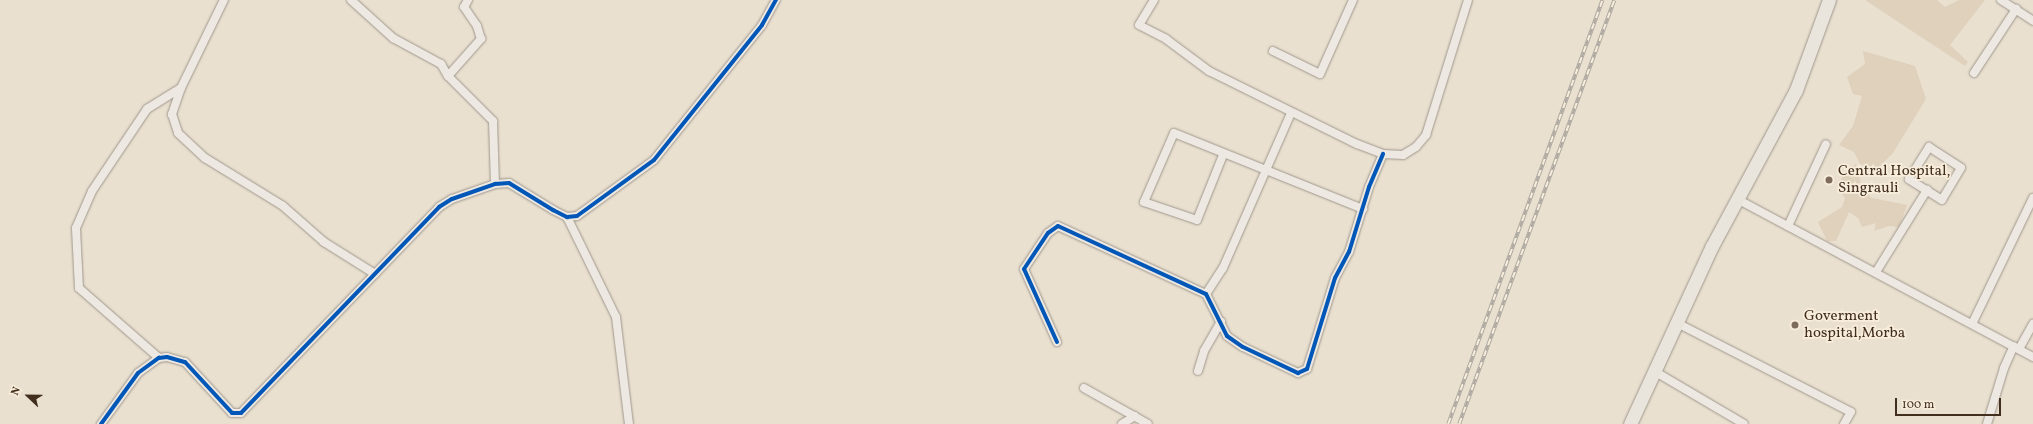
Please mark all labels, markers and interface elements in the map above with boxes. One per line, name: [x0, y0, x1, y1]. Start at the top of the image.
place label: Central Hospital, Singrauli: [1838, 162, 1950, 197]
marker: Central Hospital, Singrauli: [1823, 174, 1835, 186]
place label: Goverment hospital,Morba: [1804, 307, 1905, 342]
marker: Goverment hospital,Morba: [1789, 319, 1801, 331]
north arrow: [8, 376, 48, 416]
text: N: [8, 385, 25, 398]
scale bar: [1897, 390, 2003, 416]
text: 100 m: [1902, 397, 1934, 413]

